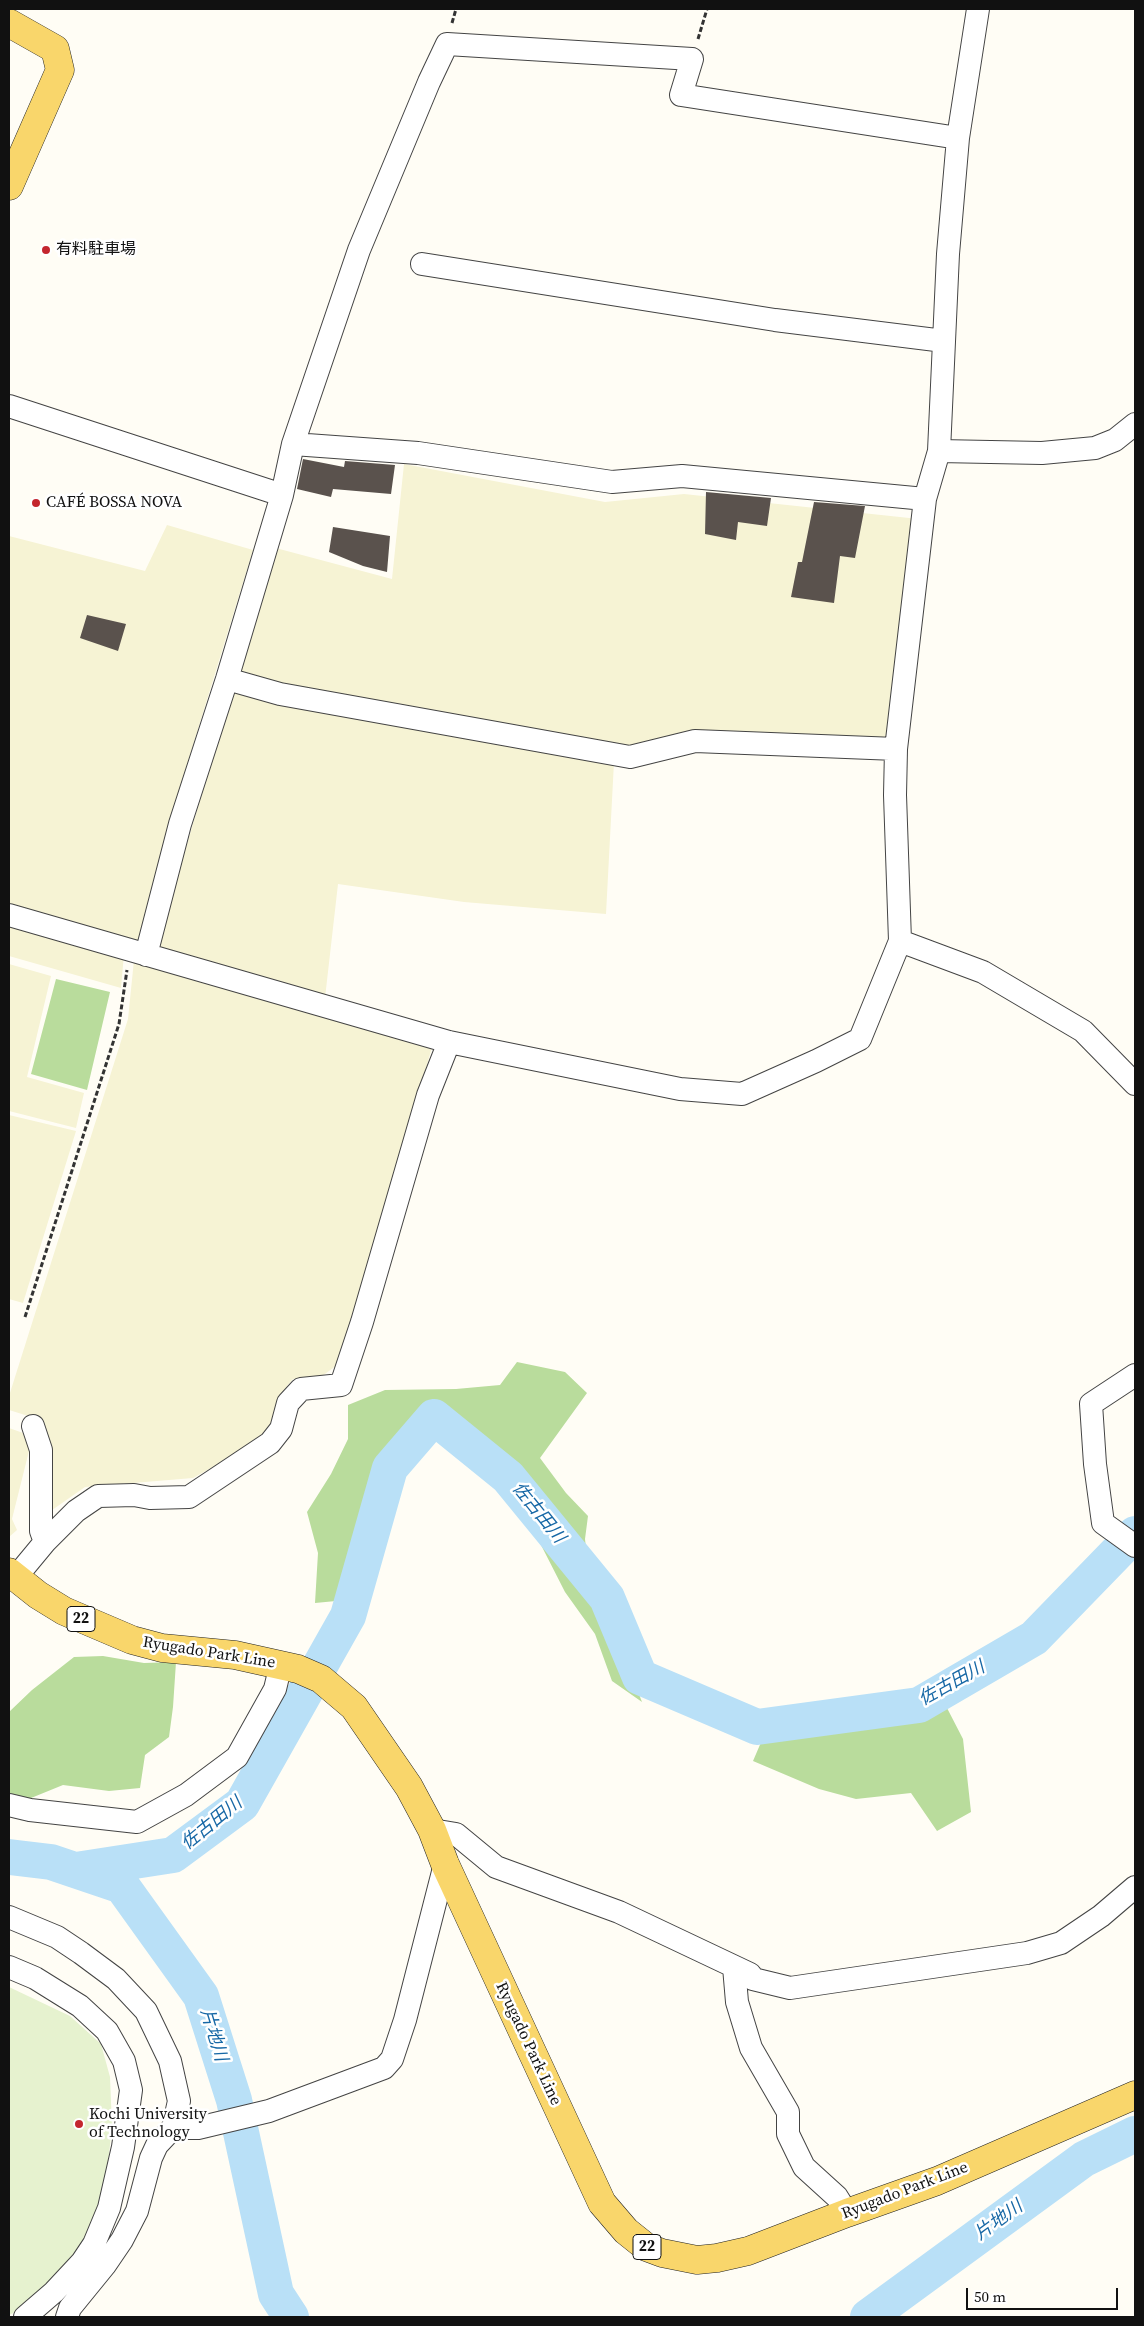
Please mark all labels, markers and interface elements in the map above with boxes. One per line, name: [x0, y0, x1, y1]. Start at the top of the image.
place label: 有料駐車場: [56, 240, 136, 260]
marker: 有料駐車場: [40, 244, 52, 256]
place label: CAFÉ BOSSA NOVA: [46, 493, 182, 513]
marker: CAFÉ BOSSA NOVA: [30, 497, 42, 509]
water label: 佐古田川: [507, 1478, 569, 1548]
road number: 22: [67, 1606, 95, 1632]
street label: Ryugado Park Line: [141, 1633, 277, 1673]
water label: 佐古田川: [915, 1657, 989, 1711]
water label: 佐古田川: [177, 1793, 247, 1855]
street label: Ryugado Park Line: [491, 1979, 565, 2109]
water label: 片地川: [195, 2006, 231, 2064]
place label: Kochi University of Technology: [89, 2105, 207, 2143]
marker: Kochi University of Technology: [73, 2118, 85, 2130]
street label: Ryugado Park Line: [839, 2158, 971, 2224]
water label: 片地川: [971, 2196, 1027, 2246]
road number: 22: [633, 2234, 661, 2260]
scale bar: [969, 2278, 1122, 2310]
text: 50 m: [974, 2286, 1006, 2307]

